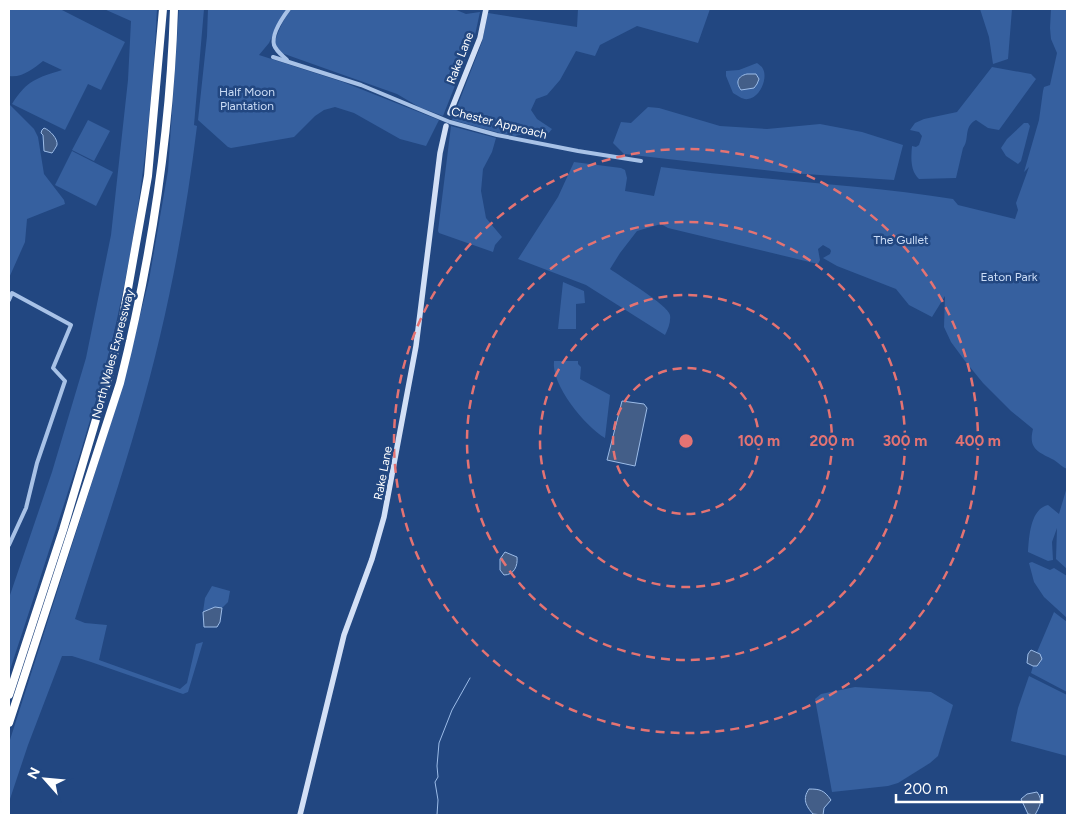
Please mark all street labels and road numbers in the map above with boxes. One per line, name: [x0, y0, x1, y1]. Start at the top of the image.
street label: Rake Lane: [444, 30, 476, 86]
street label: Chester Approach: [450, 104, 549, 142]
street label: North Wales Expressway: [89, 287, 137, 420]
street label: Rake Lane: [371, 445, 395, 501]

